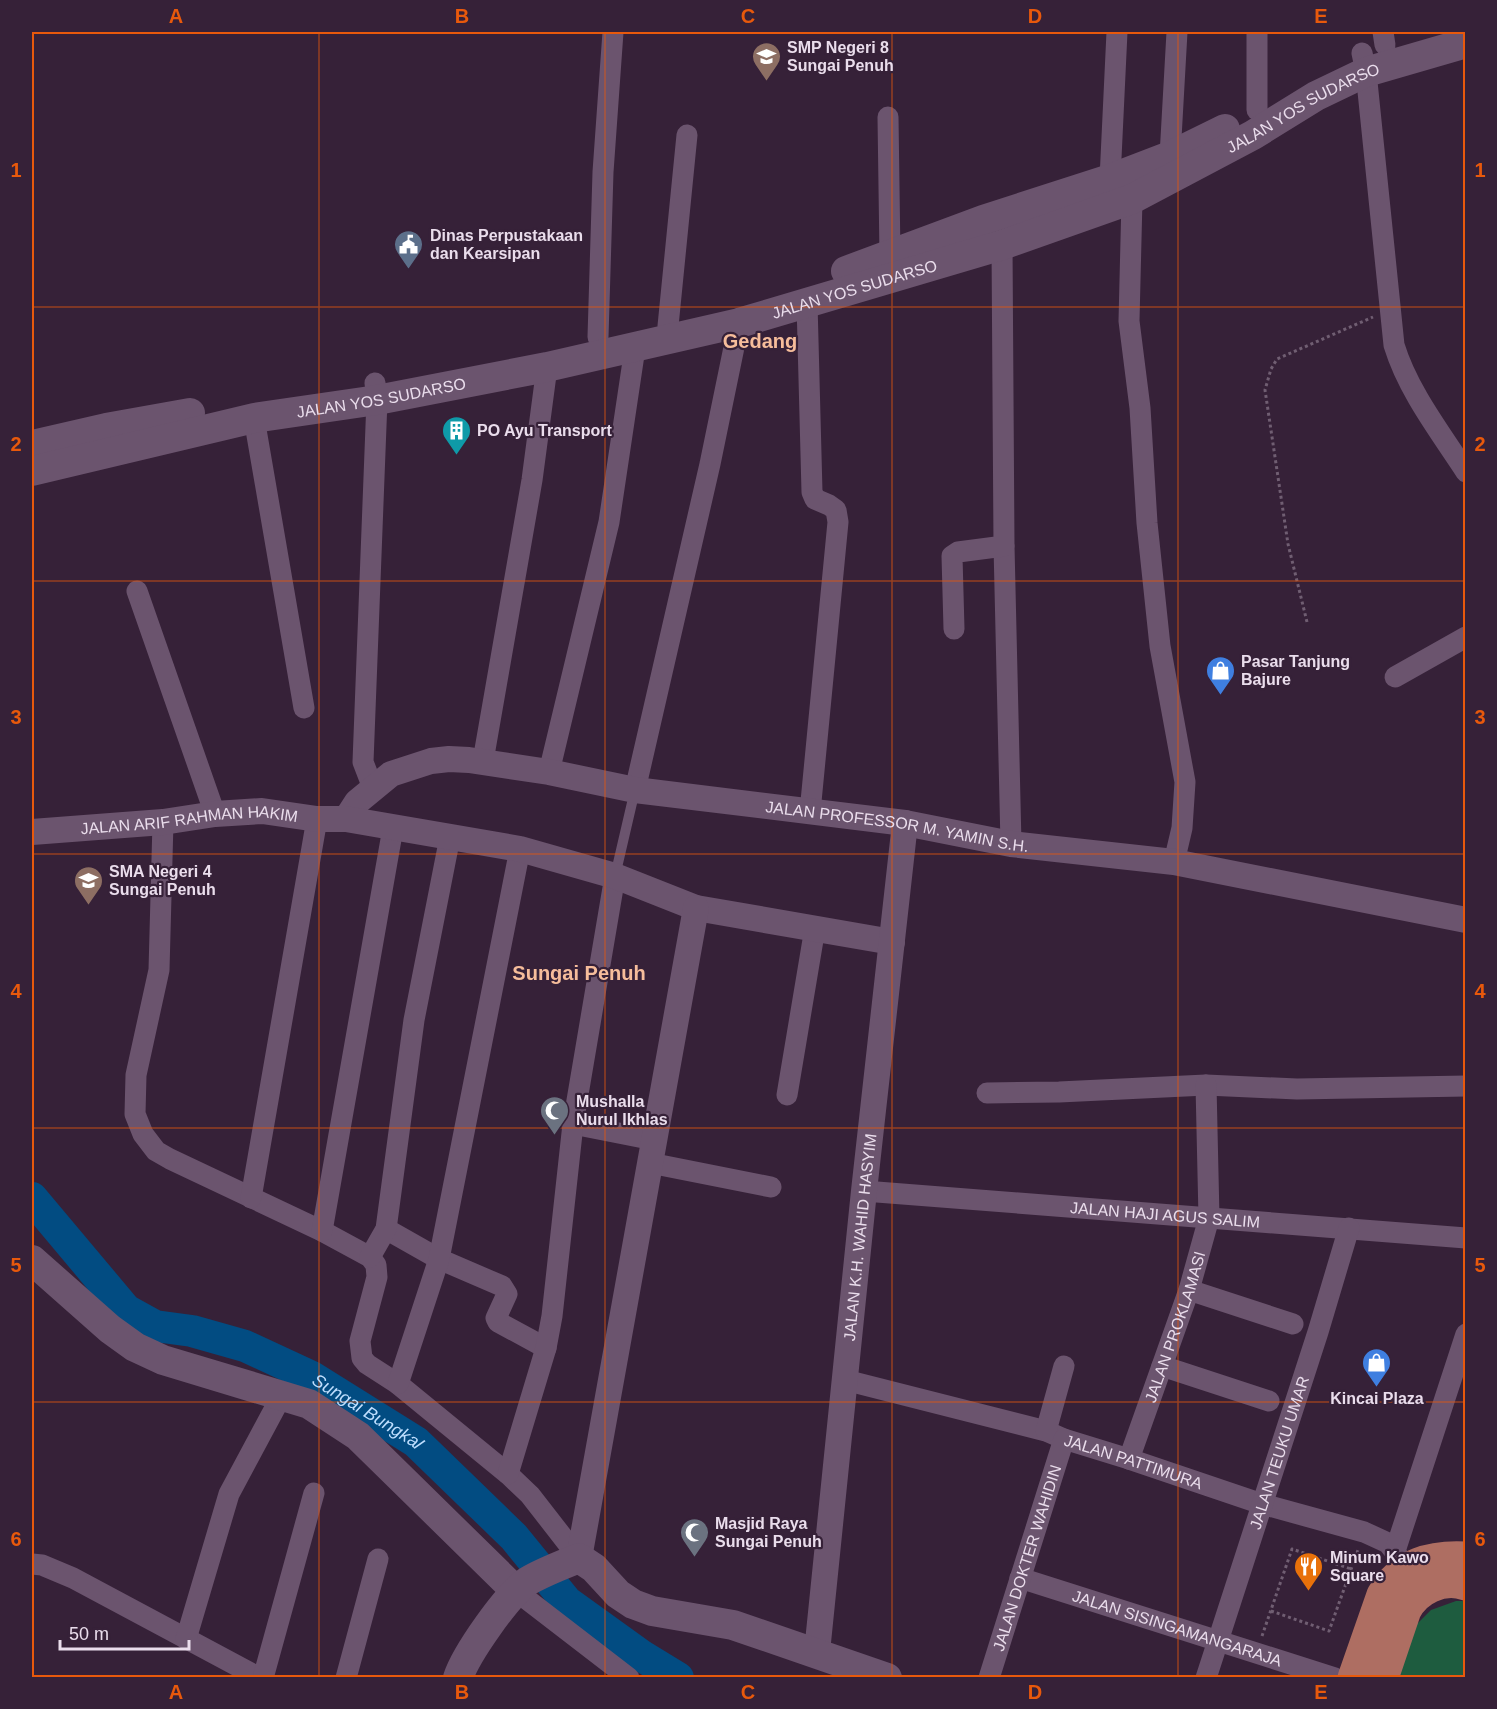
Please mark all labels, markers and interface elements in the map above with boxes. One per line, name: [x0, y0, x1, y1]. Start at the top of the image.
text: A: [169, 5, 183, 27]
text: B: [455, 5, 469, 27]
text: C: [741, 5, 755, 27]
text: D: [1028, 5, 1042, 27]
text: E: [1314, 5, 1328, 27]
place label: SMP Negeri 8 Sungai Penuh: [787, 39, 894, 74]
school or university icon: SMP Negeri 8 Sungai Penuh: [750, 40, 782, 82]
street label: JALAN YOS SUDARSO: [1224, 60, 1381, 156]
text: 1: [10, 159, 22, 181]
text: 1: [1474, 159, 1486, 181]
place label: Dinas Perpustakaan dan Kearsipan: [430, 227, 583, 262]
public building icon: Dinas Perpustakaan dan Kearsipan: [393, 228, 425, 270]
street label: JALAN YOS SUDARSO: [770, 256, 939, 321]
district label: Gedang: [723, 330, 797, 352]
street label: JALAN YOS SUDARSO: [295, 374, 467, 420]
building icon: PO Ayu Transport: [440, 414, 472, 456]
place label: PO Ayu Transport: [477, 422, 613, 439]
text: 2: [10, 433, 22, 455]
text: 2: [1474, 433, 1486, 455]
place label: Pasar Tanjung Bajure: [1241, 653, 1350, 688]
shop icon: Pasar Tanjung Bajure: [1204, 654, 1236, 696]
text: 3: [10, 706, 22, 728]
text: 3: [1474, 706, 1486, 728]
street label: JALAN PROFESSOR M. YAMIN S.H.: [765, 798, 1030, 854]
street label: JALAN ARIF RAHMAN HAKIM: [80, 802, 299, 837]
place label: SMA Negeri 4 Sungai Penuh: [109, 863, 216, 898]
school or university icon: SMA Negeri 4 Sungai Penuh: [72, 864, 104, 906]
district label: Sungai Penuh: [512, 962, 646, 984]
text: 4: [10, 980, 22, 1002]
text: 4: [1474, 980, 1486, 1002]
place label: Mushalla Nurul Ikhlas: [576, 1093, 668, 1128]
mosque icon: Mushalla Nurul Ikhlas: [539, 1094, 571, 1136]
street label: JALAN K.H. WAHID HASYIM: [840, 1133, 879, 1342]
street label: JALAN HAJI AGUS SALIM: [1070, 1199, 1261, 1230]
street label: JALAN PROKLAMASI: [1141, 1249, 1208, 1405]
text: 5: [10, 1254, 22, 1276]
text: 5: [1474, 1254, 1486, 1276]
shop icon: Kincai Plaza: [1361, 1346, 1393, 1388]
water label: Sungai Bungkal: [309, 1370, 428, 1454]
street label: JALAN TEUKU UMAR: [1246, 1374, 1312, 1531]
place label: Kincai Plaza: [1330, 1390, 1424, 1407]
street label: JALAN PATTIMURA: [1062, 1431, 1205, 1492]
street label: JALAN DOKTER WAHIDIN: [990, 1463, 1064, 1653]
place label: Masjid Raya Sungai Penuh: [715, 1515, 822, 1550]
mosque icon: Masjid Raya Sungai Penuh: [678, 1516, 710, 1558]
text: 6: [10, 1528, 22, 1550]
text: 6: [1474, 1528, 1486, 1550]
place label: Minum Kawo Square: [1330, 1549, 1429, 1584]
restaurant icon: Minum Kawo Square: [1293, 1550, 1325, 1592]
street label: JALAN SISINGAMANGARAJA: [1070, 1587, 1284, 1669]
scale bar: [60, 1613, 189, 1651]
text: 50 m: [69, 1624, 109, 1644]
text: A: [169, 1681, 183, 1703]
text: B: [455, 1681, 469, 1703]
text: C: [741, 1681, 755, 1703]
text: D: [1028, 1681, 1042, 1703]
text: E: [1314, 1681, 1328, 1703]

